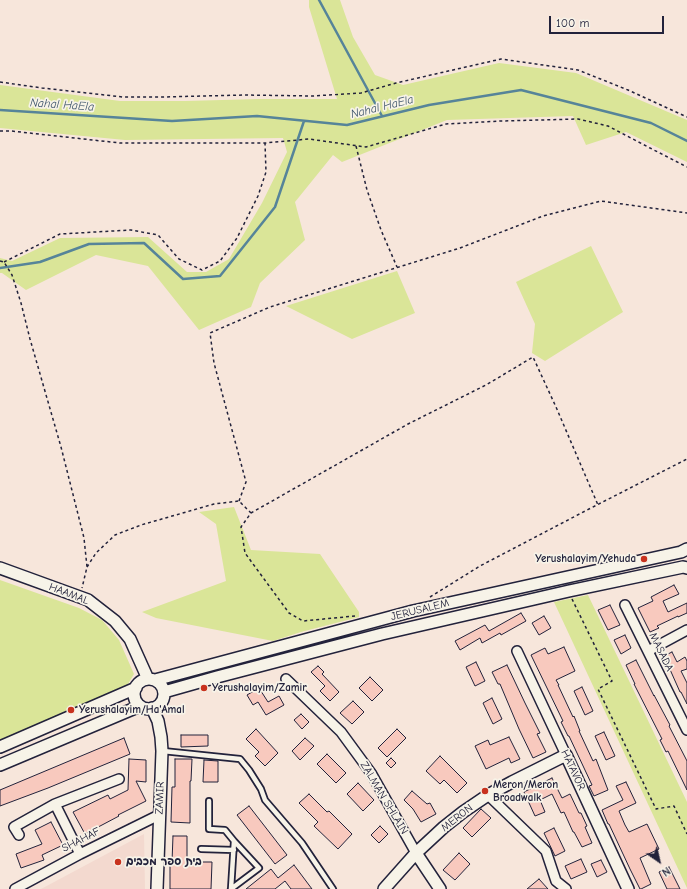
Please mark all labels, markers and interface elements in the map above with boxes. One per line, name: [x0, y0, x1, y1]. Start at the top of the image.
scale bar: [551, 8, 666, 34]
text: 100 m: [556, 16, 589, 30]
water label: Nahal HaEla: [349, 92, 415, 122]
water label: Nahal HaEla: [29, 96, 95, 114]
place label: Yerushalayim/Yehuda: [535, 552, 636, 566]
marker: Yerushalayim/Yehuda: [639, 554, 649, 564]
street label: HAAMAL: [47, 580, 91, 608]
street label: JERUSALEM: [389, 596, 451, 624]
street label: MASADA: [646, 631, 676, 673]
place label: Yerushalayim/Zamir: [212, 681, 307, 695]
marker: Yerushalayim/Zamir: [199, 683, 209, 693]
place label: Yerushalayim/Ha'Amal: [79, 703, 185, 717]
marker: Yerushalayim/Ha'Amal: [66, 705, 76, 715]
street label: HATAVOR: [558, 748, 588, 792]
street label: ZALMAN SHLAIN: [357, 759, 411, 837]
place label: Meron/Meron Broadwalk: [493, 778, 558, 804]
street label: ZAMIR: [153, 781, 167, 815]
marker: Meron/Meron Broadwalk: [480, 786, 490, 796]
street label: MERON: [438, 801, 476, 835]
street label: SHAHAF: [60, 825, 102, 855]
north arrow: [639, 841, 679, 881]
place label: בית ספר מכבים: [126, 855, 202, 869]
marker: בית ספר מכבים: [113, 857, 123, 867]
text: N: [659, 864, 673, 879]

